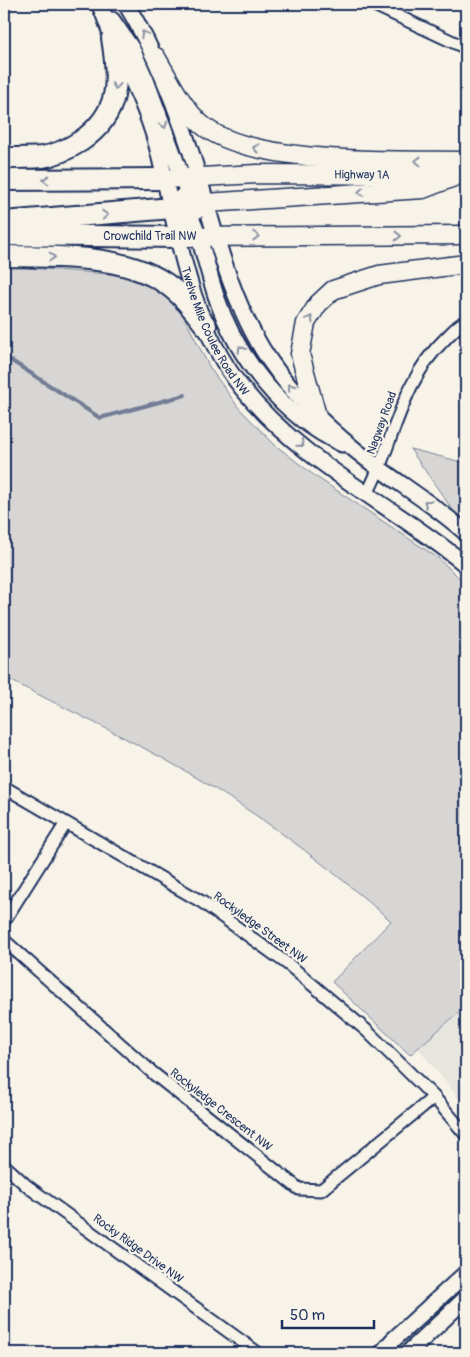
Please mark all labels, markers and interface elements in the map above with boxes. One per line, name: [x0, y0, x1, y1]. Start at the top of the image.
one-way arrow: [140, 30, 150, 39]
one-way arrow: [111, 82, 122, 90]
one-way arrow: [158, 121, 168, 129]
one-way arrow: [251, 143, 260, 154]
one-way arrow: [413, 155, 421, 166]
street label: Highway 1A: [334, 167, 390, 182]
one-way arrow: [41, 175, 49, 185]
one-way arrow: [356, 187, 364, 198]
one-way arrow: [101, 209, 109, 220]
street label: Crowchild Trail NW: [103, 229, 197, 244]
one-way arrow: [252, 231, 260, 241]
one-way arrow: [395, 231, 403, 241]
one-way arrow: [49, 252, 57, 263]
street label: Twelve Mile Coulee Road NW: [178, 265, 253, 399]
one-way arrow: [303, 315, 313, 324]
one-way arrow: [238, 346, 248, 355]
one-way arrow: [288, 384, 297, 393]
street label: Nagway Road: [364, 389, 400, 457]
one-way arrow: [295, 439, 304, 448]
one-way arrow: [424, 500, 433, 510]
street label: Rockyledge Street NW: [210, 889, 310, 967]
street label: Rockyledge Crescent NW: [167, 1065, 275, 1155]
street label: Rocky Ridge Drive NW: [90, 1211, 186, 1287]
scale bar: [282, 1297, 375, 1329]
text: 50 m: [290, 1306, 325, 1325]

